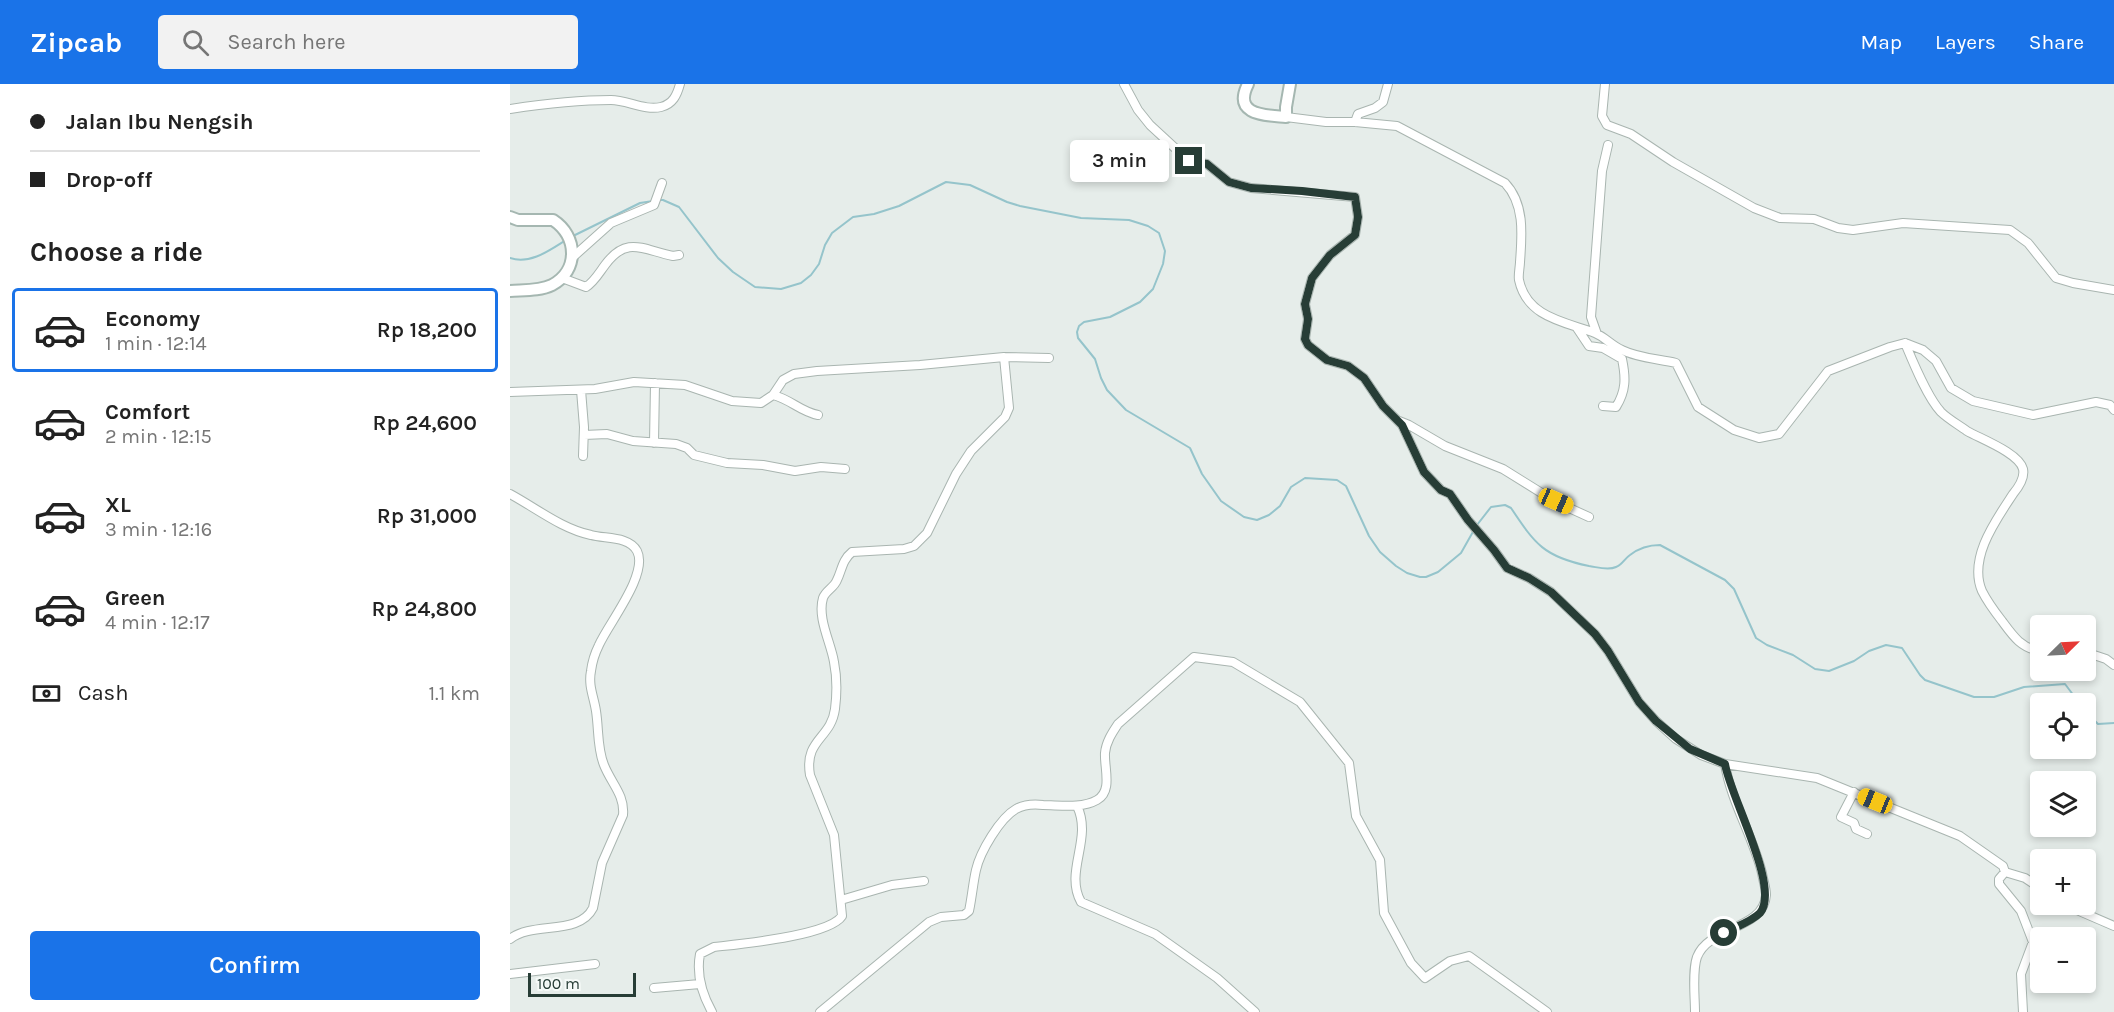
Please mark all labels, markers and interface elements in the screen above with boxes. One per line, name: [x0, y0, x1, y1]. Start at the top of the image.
search box: [158, 15, 578, 69]
text: Zipcab: [30, 26, 122, 59]
icon: search: [179, 26, 212, 59]
text: Search here: [227, 29, 346, 55]
text: Map: [1860, 30, 1902, 54]
text: Layers: [1935, 30, 1996, 54]
text: Share: [2029, 30, 2084, 54]
text: Jalan Ibu Nengsih: [66, 109, 254, 135]
callout: 3 min: [1069, 140, 1168, 182]
route end: [1175, 147, 1202, 174]
text: 3 min: [1092, 149, 1147, 172]
text: Drop-off: [66, 167, 152, 193]
text: Choose a ride: [30, 236, 203, 268]
icon: car: [33, 303, 87, 357]
text: Economy: [105, 306, 200, 332]
text: Rp 18,200: [377, 317, 477, 343]
text: 1 min · 12:14: [105, 332, 207, 355]
icon: car: [33, 396, 87, 450]
text: Comfort: [105, 399, 190, 425]
text: Rp 24,600: [372, 410, 477, 436]
text: 2 min · 12:15: [105, 425, 212, 448]
car: [1536, 485, 1576, 517]
icon: car: [33, 489, 87, 543]
text: XL: [105, 492, 131, 518]
text: Rp 31,000: [377, 503, 477, 529]
text: 3 min · 12:16: [105, 518, 212, 541]
icon: car: [33, 582, 87, 636]
text: Green: [105, 585, 166, 611]
text: Rp 24,800: [372, 596, 477, 622]
text: 4 min · 12:17: [105, 611, 210, 634]
north arrow: [2030, 615, 2096, 681]
map controls: [2030, 615, 2096, 993]
icon: cash: [30, 677, 63, 710]
text: Cash: [78, 680, 128, 706]
text: 1.1 km: [428, 682, 480, 705]
button: locate: [2030, 693, 2096, 759]
button: layers: [2030, 771, 2096, 837]
car: [1855, 786, 1895, 816]
button: +: [2030, 849, 2096, 915]
route start: [1710, 919, 1737, 946]
button: −: [2030, 927, 2096, 993]
button: Confirm: [30, 931, 480, 1000]
scale bar: [528, 970, 636, 998]
text: 100 m: [537, 974, 580, 993]

